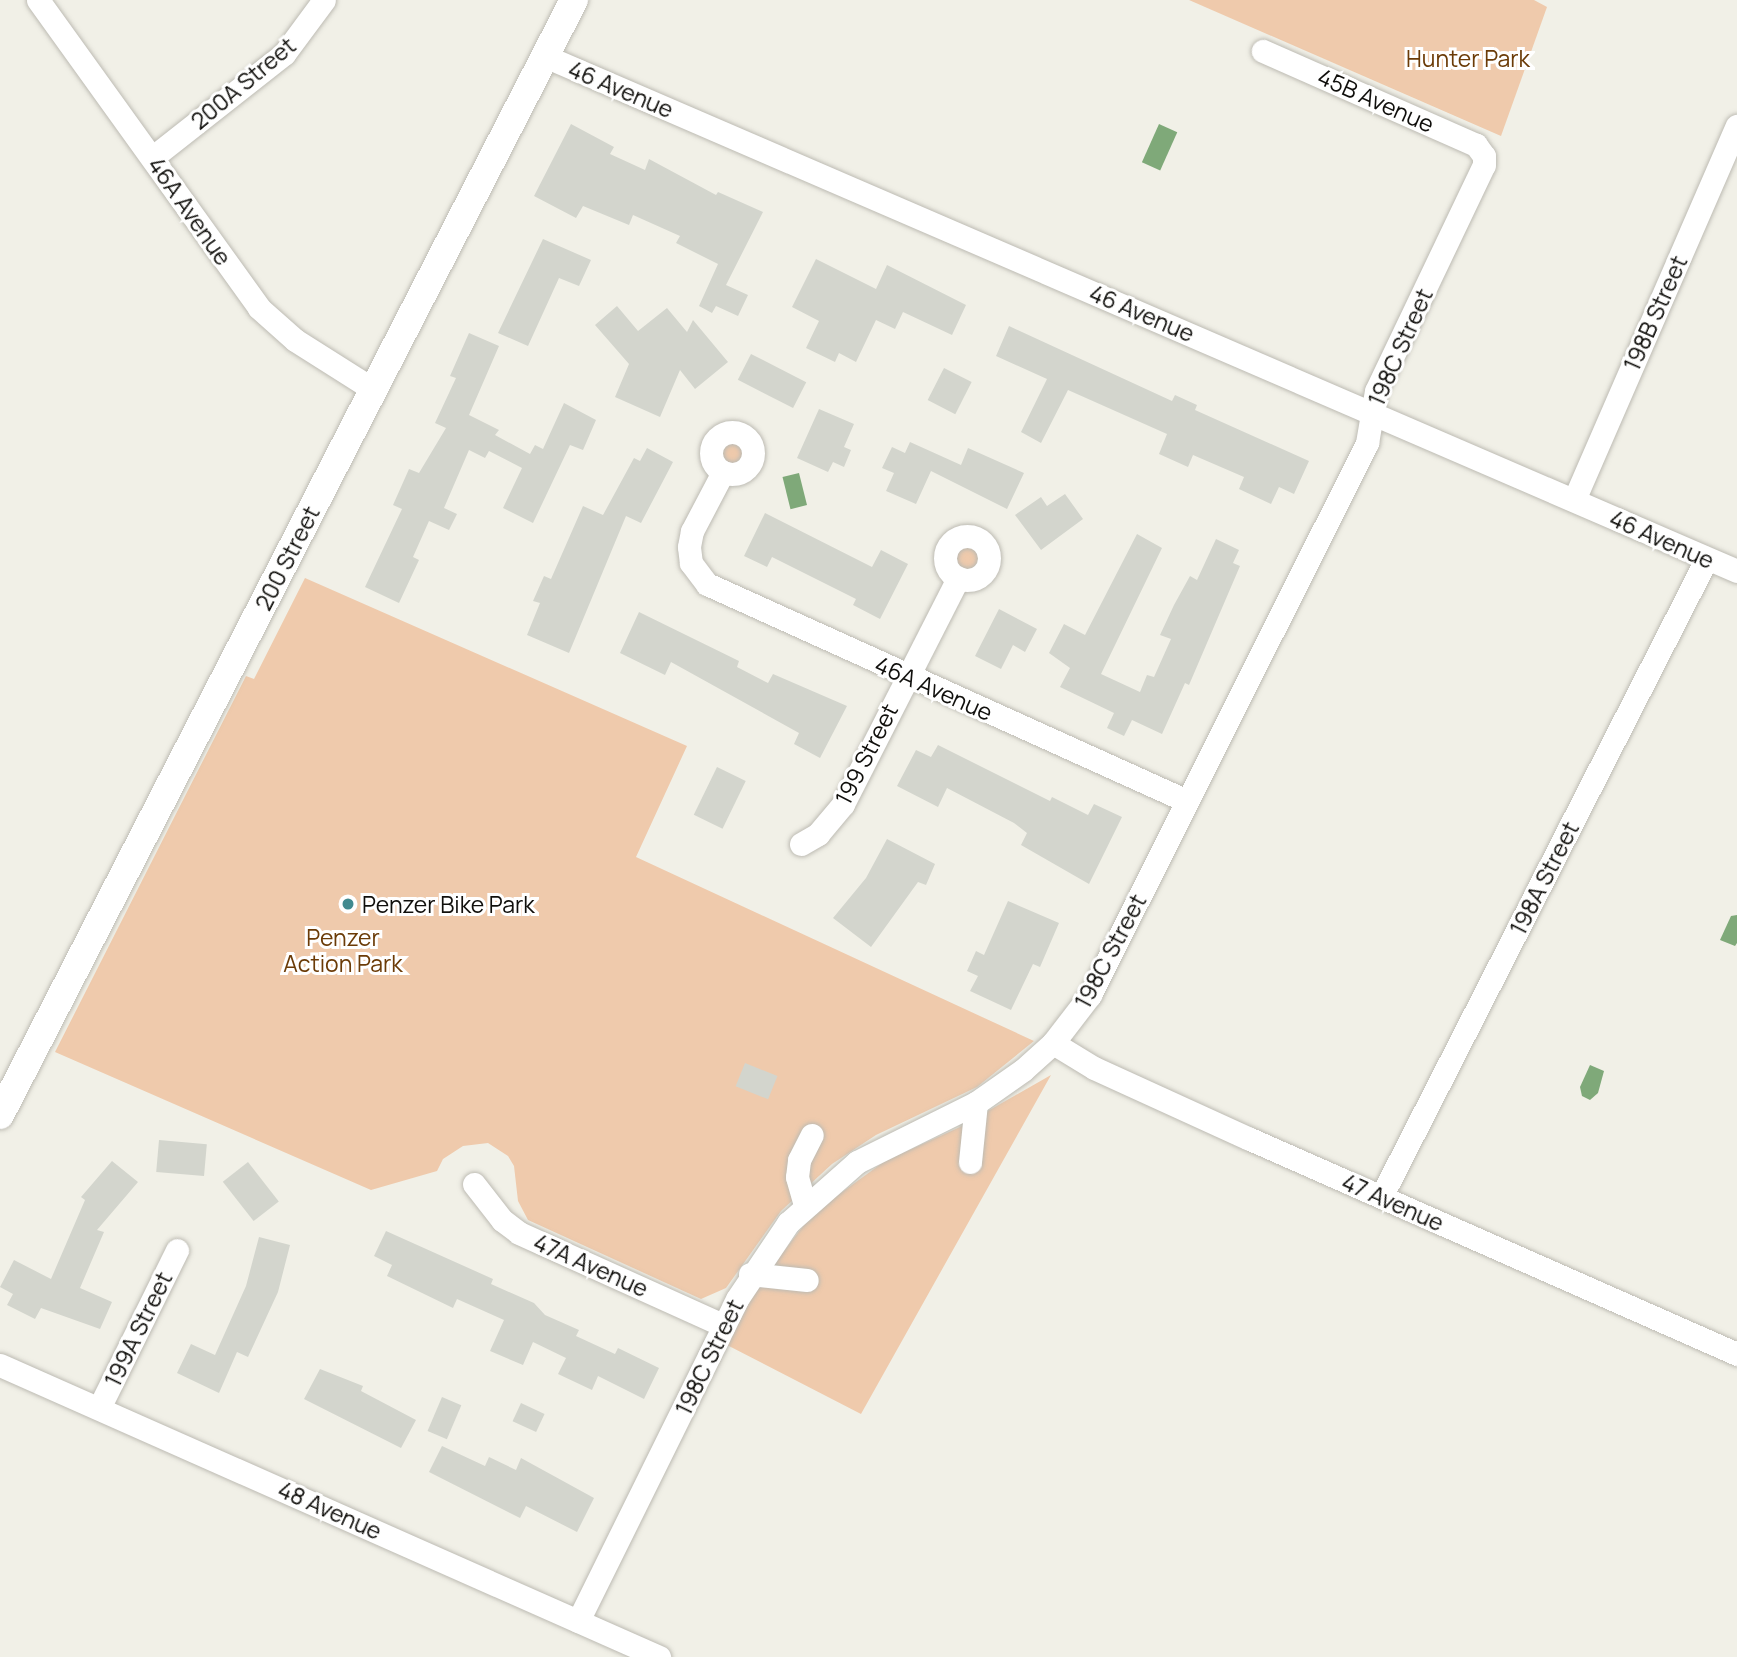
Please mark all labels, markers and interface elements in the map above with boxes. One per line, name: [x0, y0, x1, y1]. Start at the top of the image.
street label: 200A Street: [185, 31, 301, 135]
park label: Hunter Park: [1406, 44, 1530, 72]
street label: 46 Avenue: [564, 55, 678, 123]
street label: 45B Avenue: [1314, 62, 1438, 138]
street label: 46A Avenue: [143, 152, 237, 270]
street label: 198B Street: [1617, 251, 1693, 375]
street label: 46 Avenue: [1085, 279, 1199, 347]
street label: 198C Street: [1362, 284, 1438, 410]
street label: 200 Street: [249, 501, 325, 615]
street label: 46 Avenue: [1606, 504, 1718, 574]
street label: 46A Avenue: [871, 650, 997, 726]
street label: 199 Street: [829, 699, 903, 809]
street label: 198A Street: [1504, 817, 1584, 939]
street label: 198C Street: [1068, 889, 1152, 1013]
place label: Penzer Bike Park: [362, 890, 535, 918]
marker: Penzer Bike Park: [340, 896, 356, 912]
park label: Penzer Action Park: [283, 923, 403, 977]
street label: 47 Avenue: [1338, 1167, 1448, 1237]
street label: 47A Avenue: [530, 1228, 652, 1302]
street label: 199A Street: [98, 1267, 178, 1391]
street label: 198C Street: [669, 1295, 749, 1419]
street label: 48 Avenue: [274, 1475, 386, 1545]

